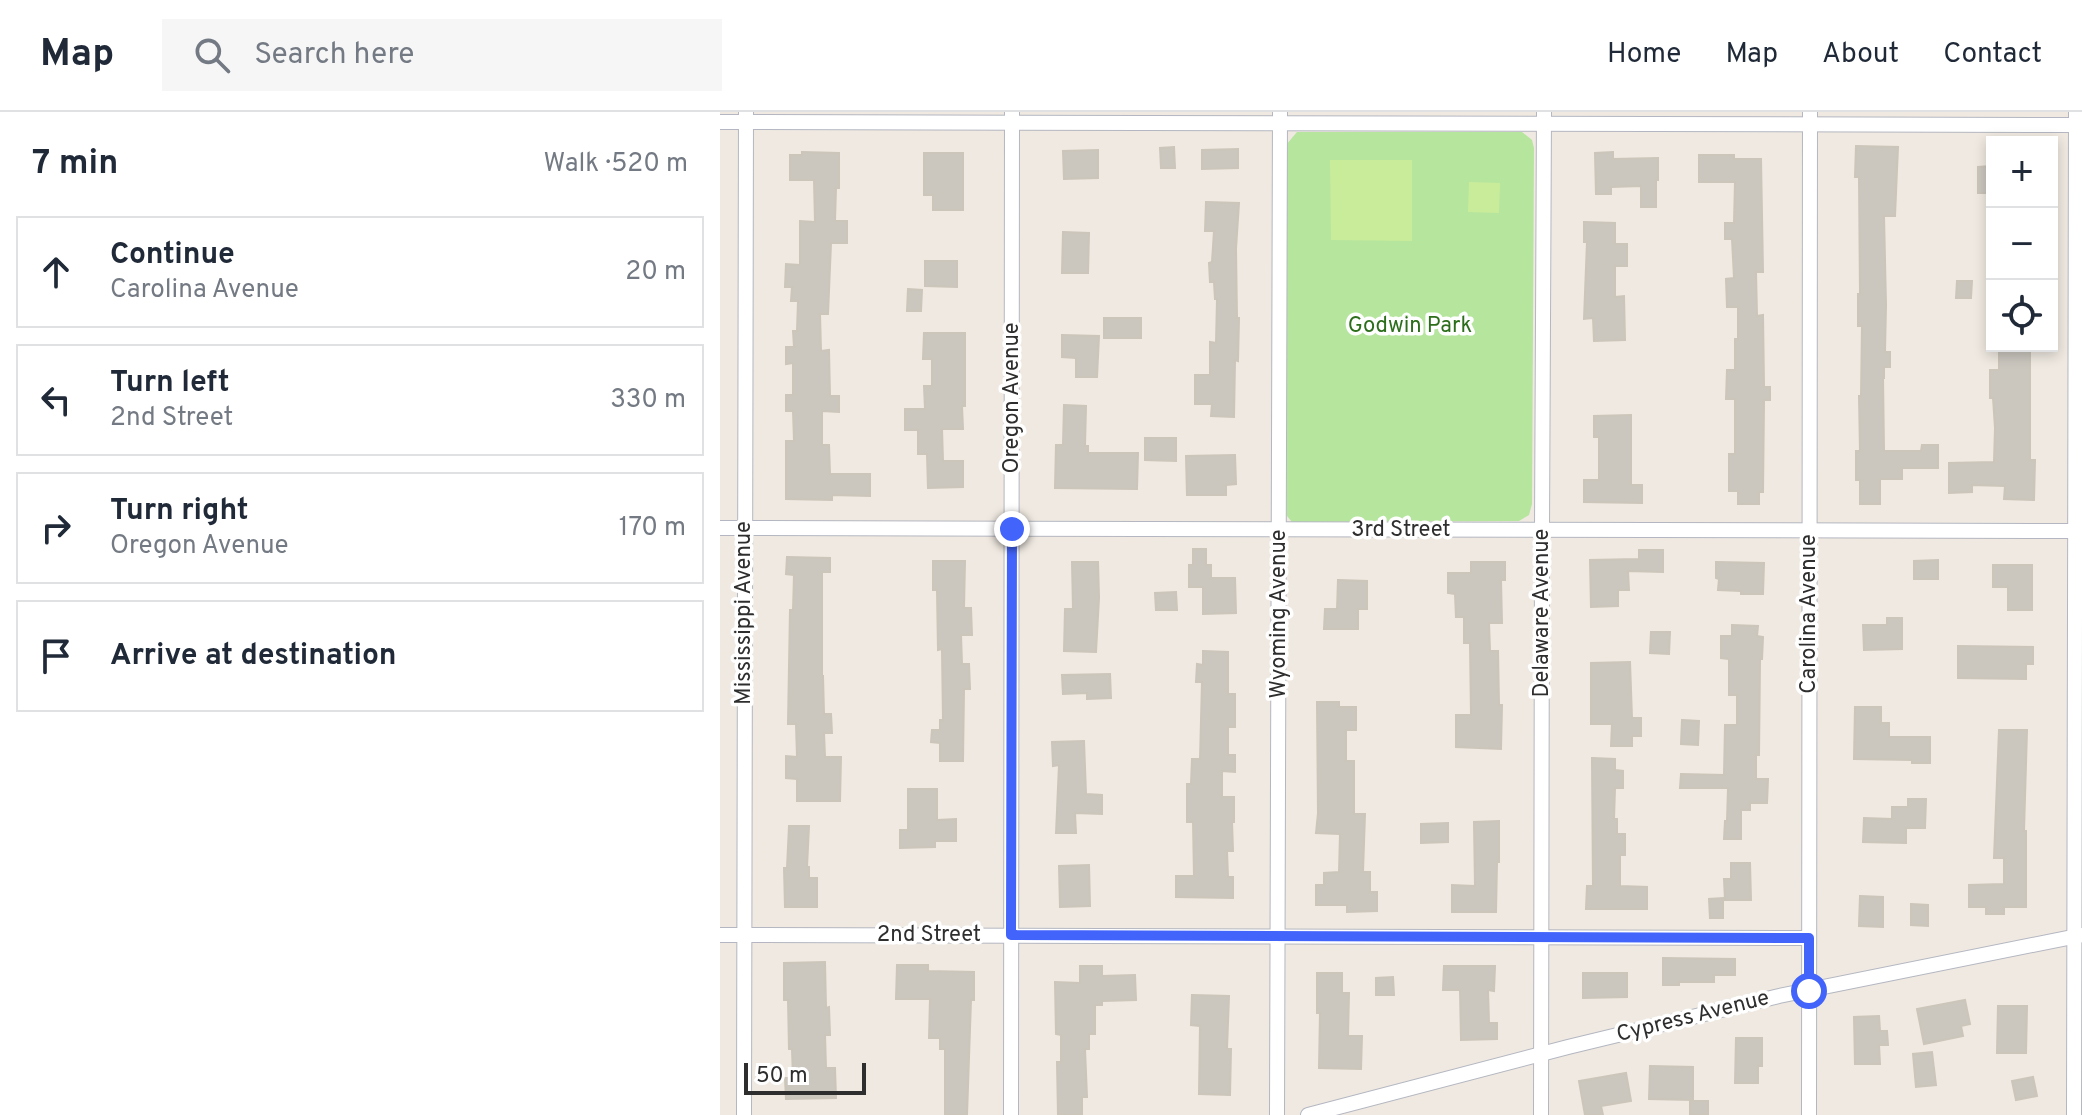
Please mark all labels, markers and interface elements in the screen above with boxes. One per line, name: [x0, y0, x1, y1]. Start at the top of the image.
search box: [162, 19, 722, 91]
text: Map: [40, 31, 114, 80]
icon: search: [190, 33, 234, 77]
text: Search here: [254, 37, 414, 74]
text: Home: [1607, 37, 1681, 73]
text: Map: [1725, 37, 1778, 73]
text: About: [1822, 37, 1899, 73]
text: Contact: [1943, 37, 2042, 73]
map controls: [1986, 136, 2058, 352]
button: +: [1986, 136, 2058, 208]
text: 7 min: [32, 143, 118, 186]
text: Walk · 520 m: [544, 148, 688, 181]
button: −: [1986, 208, 2058, 280]
text: Continue: [110, 237, 235, 274]
icon: ahead: [34, 250, 78, 294]
text: 20 m: [625, 256, 686, 289]
text: Carolina Avenue: [110, 274, 299, 307]
button: locate: [1986, 280, 2058, 352]
park label: Godwin Park: [1348, 313, 1472, 340]
street label: Oregon Avenue: [999, 322, 1026, 474]
text: Turn left: [110, 365, 230, 402]
icon: left: [34, 378, 78, 422]
text: 330 m: [610, 384, 686, 417]
text: 2nd Street: [110, 402, 233, 435]
text: Turn right: [110, 493, 248, 530]
icon: right: [34, 506, 78, 550]
route end: [994, 511, 1030, 547]
text: 170 m: [619, 512, 686, 545]
street label: 3rd Street: [1351, 517, 1451, 544]
street label: Mississippi Avenue: [731, 521, 758, 705]
street label: Wyoming Avenue: [1266, 529, 1293, 699]
street label: Delaware Avenue: [1529, 529, 1556, 697]
text: Oregon Avenue: [110, 530, 289, 563]
street label: Carolina Avenue: [1796, 534, 1823, 694]
icon: arrive: [34, 634, 78, 678]
text: Arrive at destination: [110, 638, 396, 675]
street label: 2nd Street: [877, 922, 981, 949]
route start: [1791, 973, 1827, 1009]
street label: Cypress Avenue: [1614, 985, 1772, 1049]
scale bar: [744, 1059, 866, 1095]
text: 50 m: [756, 1063, 808, 1090]

